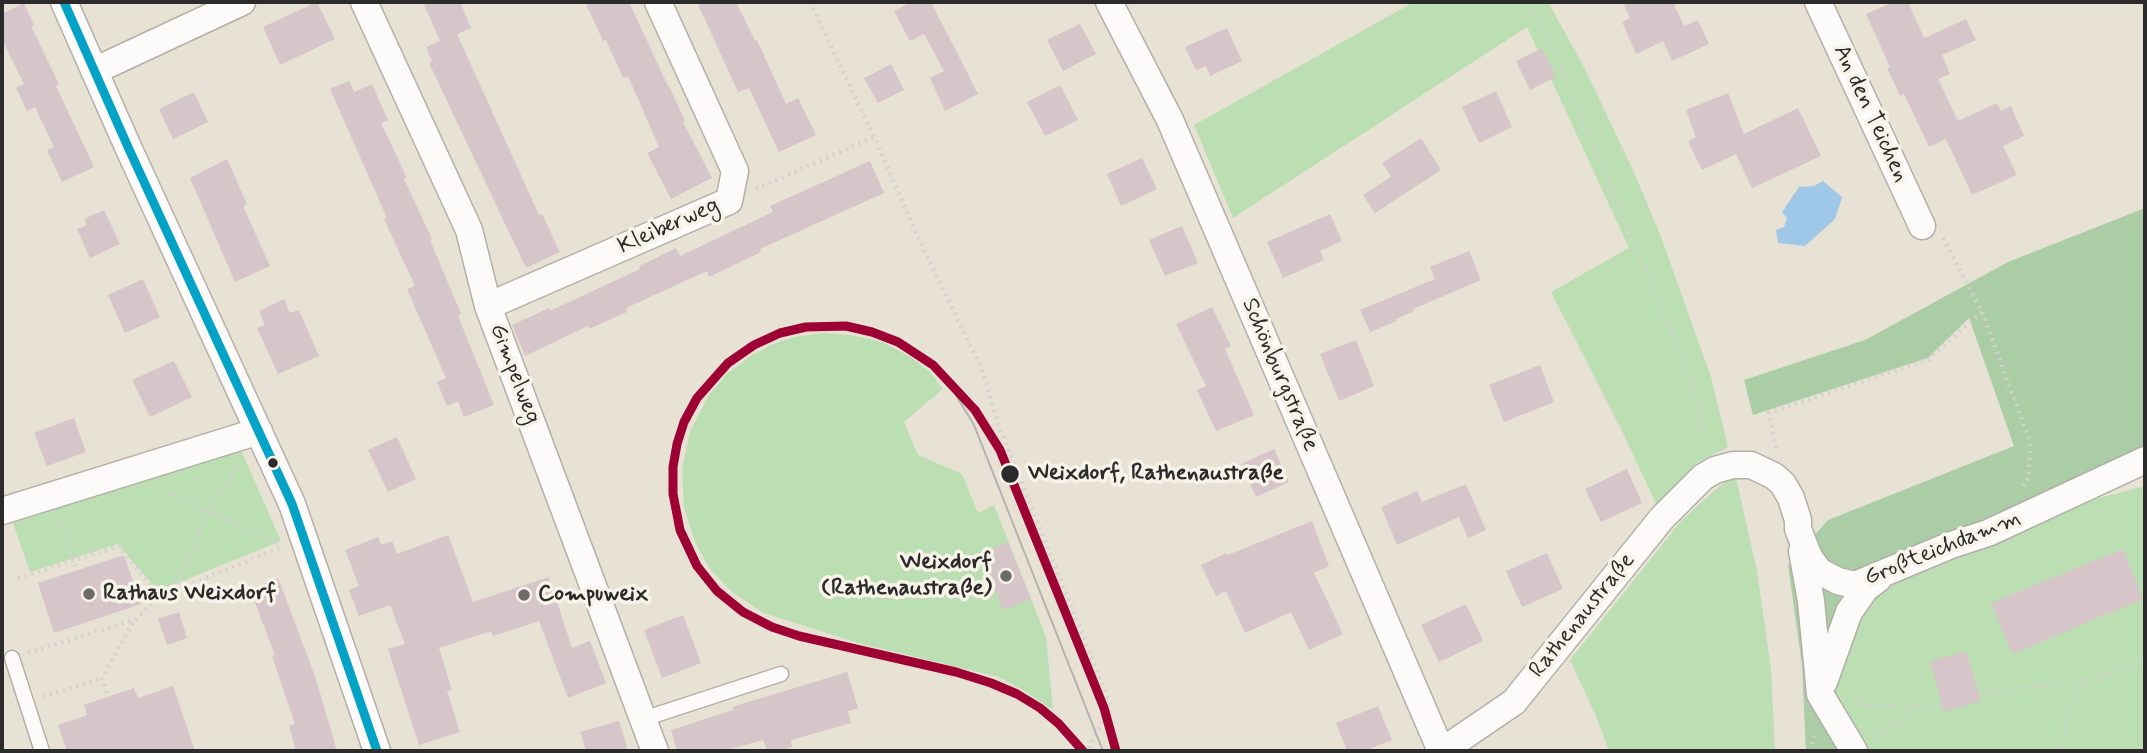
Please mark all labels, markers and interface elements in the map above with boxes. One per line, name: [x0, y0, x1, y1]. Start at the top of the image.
street label: An den Teichen: [1826, 41, 1914, 187]
street label: Kleiberweg: [614, 192, 724, 262]
street label: Schönburgstraße: [1234, 294, 1324, 456]
street label: Gimpelweg: [482, 320, 546, 428]
unlabelled marker: [266, 456, 280, 470]
place label: Weixdorf, Rathenaustraße: [1028, 460, 1284, 488]
marker: Weixdorf, Rathenaustraße: [999, 463, 1021, 485]
street label: Großteichdamm: [1861, 505, 2025, 593]
street label: Rathenaustraße: [1524, 548, 1642, 684]
place label: Weixdorf (Rathenaustraße): [821, 549, 992, 603]
marker: Weixdorf (Rathenaustraße): [998, 568, 1014, 584]
place label: Rathaus Weixdorf: [103, 580, 276, 608]
place label: Compuweix: [538, 581, 648, 609]
marker: Rathaus Weixdorf: [81, 586, 97, 602]
marker: Compuweix: [516, 587, 532, 603]

